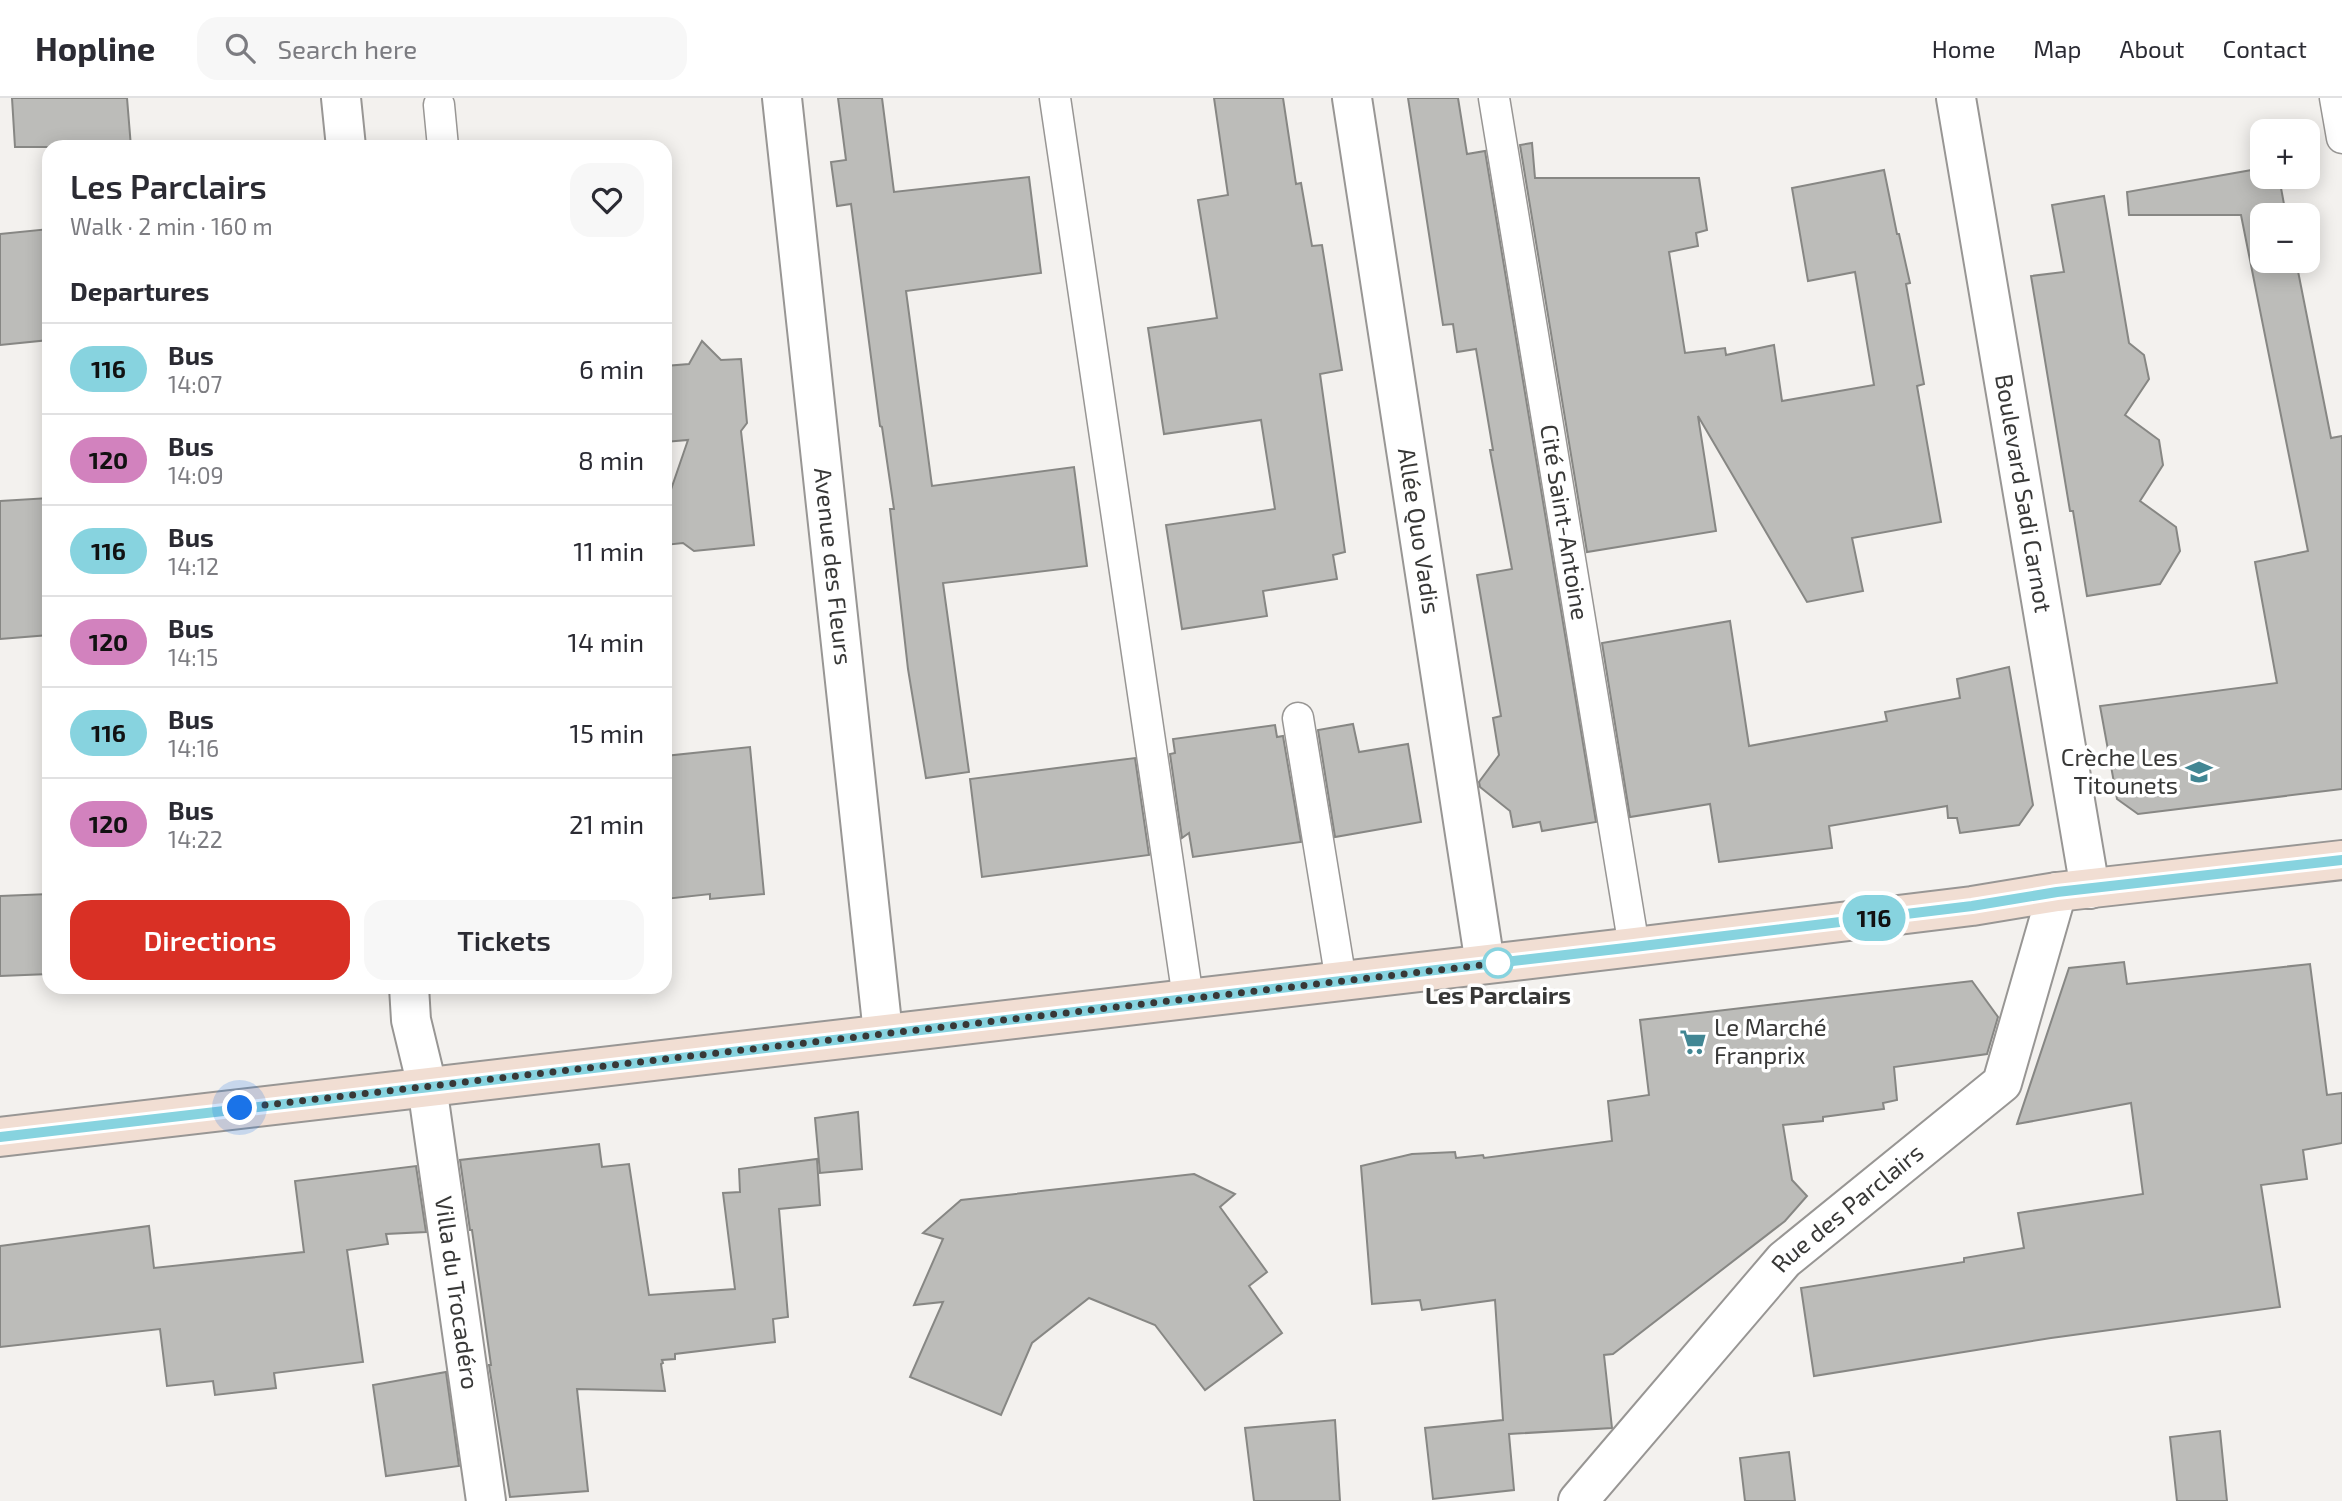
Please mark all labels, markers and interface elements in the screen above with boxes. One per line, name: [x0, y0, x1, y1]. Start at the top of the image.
search box: [197, 17, 687, 80]
text: Hopline: [35, 28, 155, 68]
icon: search: [221, 29, 259, 67]
text: Search here: [277, 33, 417, 64]
text: Home: [1932, 34, 1995, 63]
text: Map: [2033, 34, 2081, 63]
text: About: [2119, 34, 2185, 63]
text: Contact: [2223, 34, 2307, 63]
map controls: [2250, 119, 2320, 273]
button: +: [2250, 119, 2320, 189]
button: heart: [570, 163, 644, 237]
text: Les Parclairs: [70, 166, 267, 206]
button: −: [2250, 203, 2320, 273]
text: Walk · 2 min · 160 m: [70, 212, 273, 240]
text: Departures: [70, 275, 209, 306]
text: Bus: [168, 339, 214, 370]
text: 6 min: [579, 353, 644, 384]
text: 116: [91, 354, 126, 383]
text: 14:07: [168, 370, 222, 398]
street label: Boulevard Sadi Carnot: [1990, 372, 2059, 615]
street label: Cité Saint-Antoine: [1535, 422, 1596, 622]
text: Bus: [168, 430, 214, 461]
text: 8 min: [578, 444, 644, 475]
text: 120: [89, 445, 128, 474]
street label: Allée Quo Vadis: [1393, 446, 1447, 616]
text: 14:09: [168, 461, 224, 489]
street label: Avenue des Fleurs: [809, 466, 859, 666]
text: Bus: [168, 521, 214, 552]
text: 11 min: [573, 535, 644, 566]
text: 116: [91, 536, 126, 565]
text: 14:12: [168, 552, 219, 580]
text: Bus: [168, 612, 214, 643]
text: 14 min: [568, 626, 644, 657]
text: 120: [89, 627, 128, 656]
text: 14:15: [168, 643, 218, 671]
text: Bus: [168, 703, 214, 734]
text: 15 min: [570, 717, 644, 748]
text: 116: [91, 718, 126, 747]
text: 14:16: [168, 734, 219, 762]
place label: Crèche Les Titounets: [2061, 742, 2178, 799]
school or university icon: Crèche Les Titounets: [2184, 757, 2214, 787]
text: Bus: [168, 794, 214, 825]
text: 21 min: [569, 808, 644, 839]
text: 120: [89, 809, 128, 838]
text: 14:22: [168, 825, 223, 853]
line badge: 116: [1834, 895, 1914, 941]
button: Directions: [70, 900, 350, 980]
button: Tickets: [364, 900, 644, 980]
text: 116: [1857, 903, 1891, 932]
marker: Les Parclairs: [1483, 948, 1513, 978]
place label: Les Parclairs: [1425, 980, 1571, 1009]
place label: Le Marché Franprix: [1714, 1012, 1827, 1069]
supermarket icon: Le Marché Franprix: [1678, 1027, 1708, 1057]
your location: [222, 1090, 257, 1125]
street label: Rue des Parclairs: [1764, 1137, 1929, 1277]
street label: Villa du Trocadéro: [430, 1194, 486, 1391]

